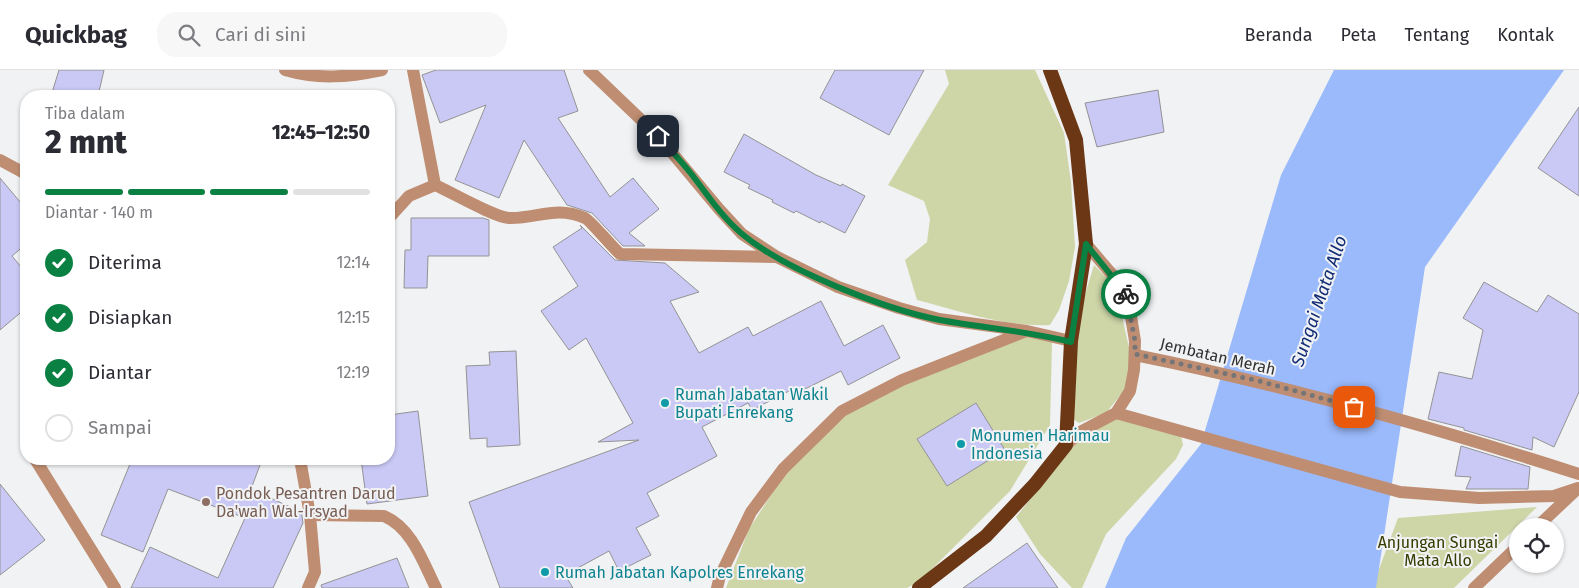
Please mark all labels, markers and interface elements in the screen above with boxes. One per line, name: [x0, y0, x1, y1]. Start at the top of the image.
search box: [157, 12, 507, 57]
text: Quickbag: [25, 21, 127, 49]
icon: search: [175, 21, 203, 49]
text: Cari di sini: [215, 23, 306, 46]
text: Beranda: [1245, 24, 1313, 46]
text: Peta: [1341, 24, 1376, 46]
text: Tentang: [1404, 24, 1469, 46]
text: Kontak: [1497, 24, 1554, 46]
text: Tiba dalam: [45, 104, 125, 123]
pin: [637, 115, 679, 157]
text: 12:45–12:50: [272, 121, 370, 144]
icon: home: [644, 122, 672, 150]
text: 2 mnt: [45, 123, 127, 161]
text: Diantar · 140 m: [45, 203, 153, 222]
water label: Sungai Mata Allo: [1286, 233, 1352, 370]
icon: check: [45, 249, 73, 277]
text: Diterima: [88, 251, 162, 274]
text: 12:14: [337, 253, 370, 272]
courier: [1101, 269, 1151, 319]
icon: bike: [1112, 280, 1140, 308]
icon: check: [45, 304, 73, 332]
text: Disiapkan: [88, 306, 172, 329]
text: 12:15: [337, 308, 370, 327]
street label: Jembatan Merah: [1158, 334, 1278, 379]
icon: check: [45, 359, 73, 387]
text: Diantar: [88, 361, 151, 384]
text: 12:19: [337, 363, 370, 382]
place label: Rumah Jabatan Wakil Bupati Enrekang: [675, 385, 829, 422]
pin: [1333, 386, 1375, 428]
icon: bag: [1340, 393, 1368, 421]
marker: Rumah Jabatan Wakil Bupati Enrekang: [659, 397, 671, 409]
text: Sampai: [88, 416, 152, 439]
place label: Monumen Harimau Indonesia: [971, 426, 1110, 463]
marker: Monumen Harimau Indonesia: [955, 438, 967, 450]
place label: Pondok Pesantren Darud Da'wah Wal-Irsyad: [216, 484, 396, 521]
marker: Pondok Pesantren Darud Da'wah Wal-Irsyad: [200, 496, 212, 508]
map controls: [1509, 518, 1564, 573]
button: locate: [1509, 518, 1564, 573]
park label: Anjungan Sungai Mata Allo: [1378, 533, 1498, 570]
place label: Rumah Jabatan Kapolres Enrekang: [555, 563, 805, 582]
marker: Rumah Jabatan Kapolres Enrekang: [539, 566, 551, 578]

